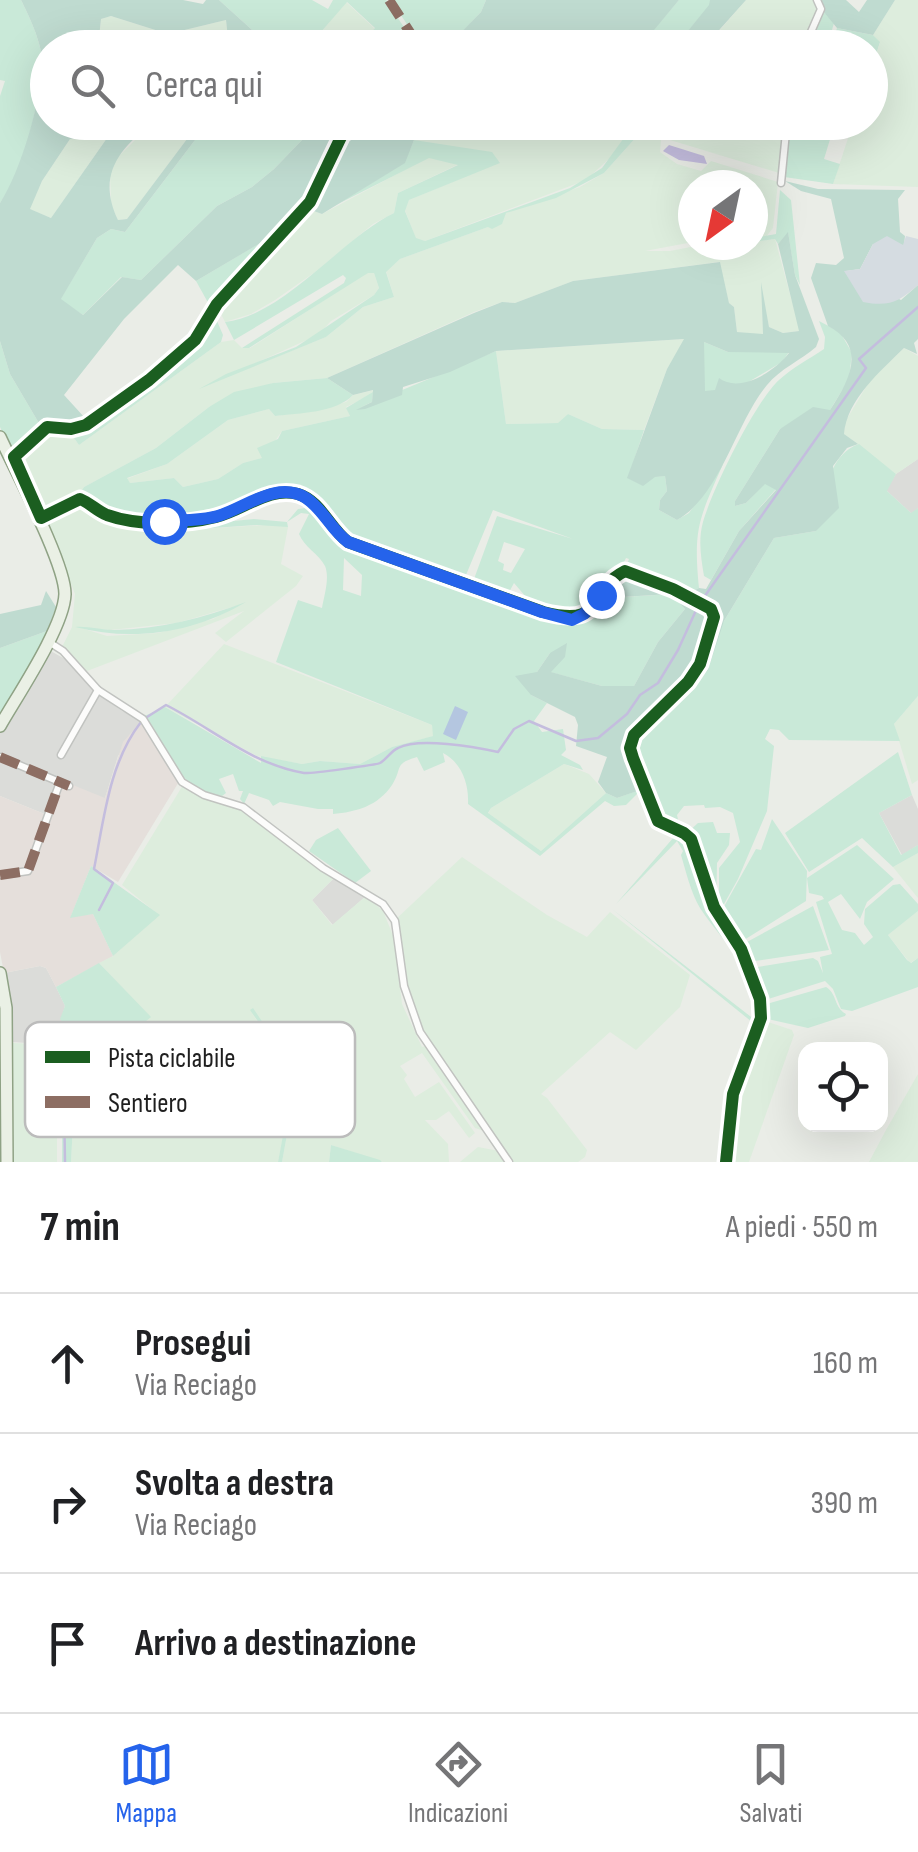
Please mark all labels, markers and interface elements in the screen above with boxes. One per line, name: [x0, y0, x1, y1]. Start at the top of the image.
search box: [30, 30, 888, 140]
icon: search: [65, 58, 120, 113]
text: Cerca qui: [145, 63, 263, 108]
north arrow: [678, 170, 768, 260]
route start: [142, 499, 188, 545]
route end: [579, 573, 625, 619]
legend: [25, 1022, 355, 1137]
text: Pista ciclabile: [108, 1042, 236, 1075]
map controls: [798, 1042, 888, 1132]
button: locate: [798, 1042, 888, 1132]
text: Sentiero: [108, 1087, 188, 1120]
text: 7 min: [40, 1202, 120, 1253]
text: A piedi · 550 m: [726, 1208, 878, 1247]
text: Prosegui: [135, 1321, 251, 1366]
icon: ahead: [40, 1336, 95, 1391]
text: 160 m: [813, 1344, 878, 1383]
text: Via Reciago: [135, 1366, 257, 1405]
text: Svolta a destra: [135, 1461, 334, 1506]
icon: right: [40, 1476, 95, 1531]
text: 390 m: [811, 1484, 878, 1523]
text: Via Reciago: [135, 1506, 257, 1545]
icon: arrive: [40, 1616, 95, 1671]
text: Arrivo a destinazione: [135, 1621, 416, 1666]
tab: Mappa: [116, 1737, 177, 1830]
tab: Indicazioni: [408, 1737, 508, 1830]
tab: Salvati: [739, 1737, 802, 1830]

